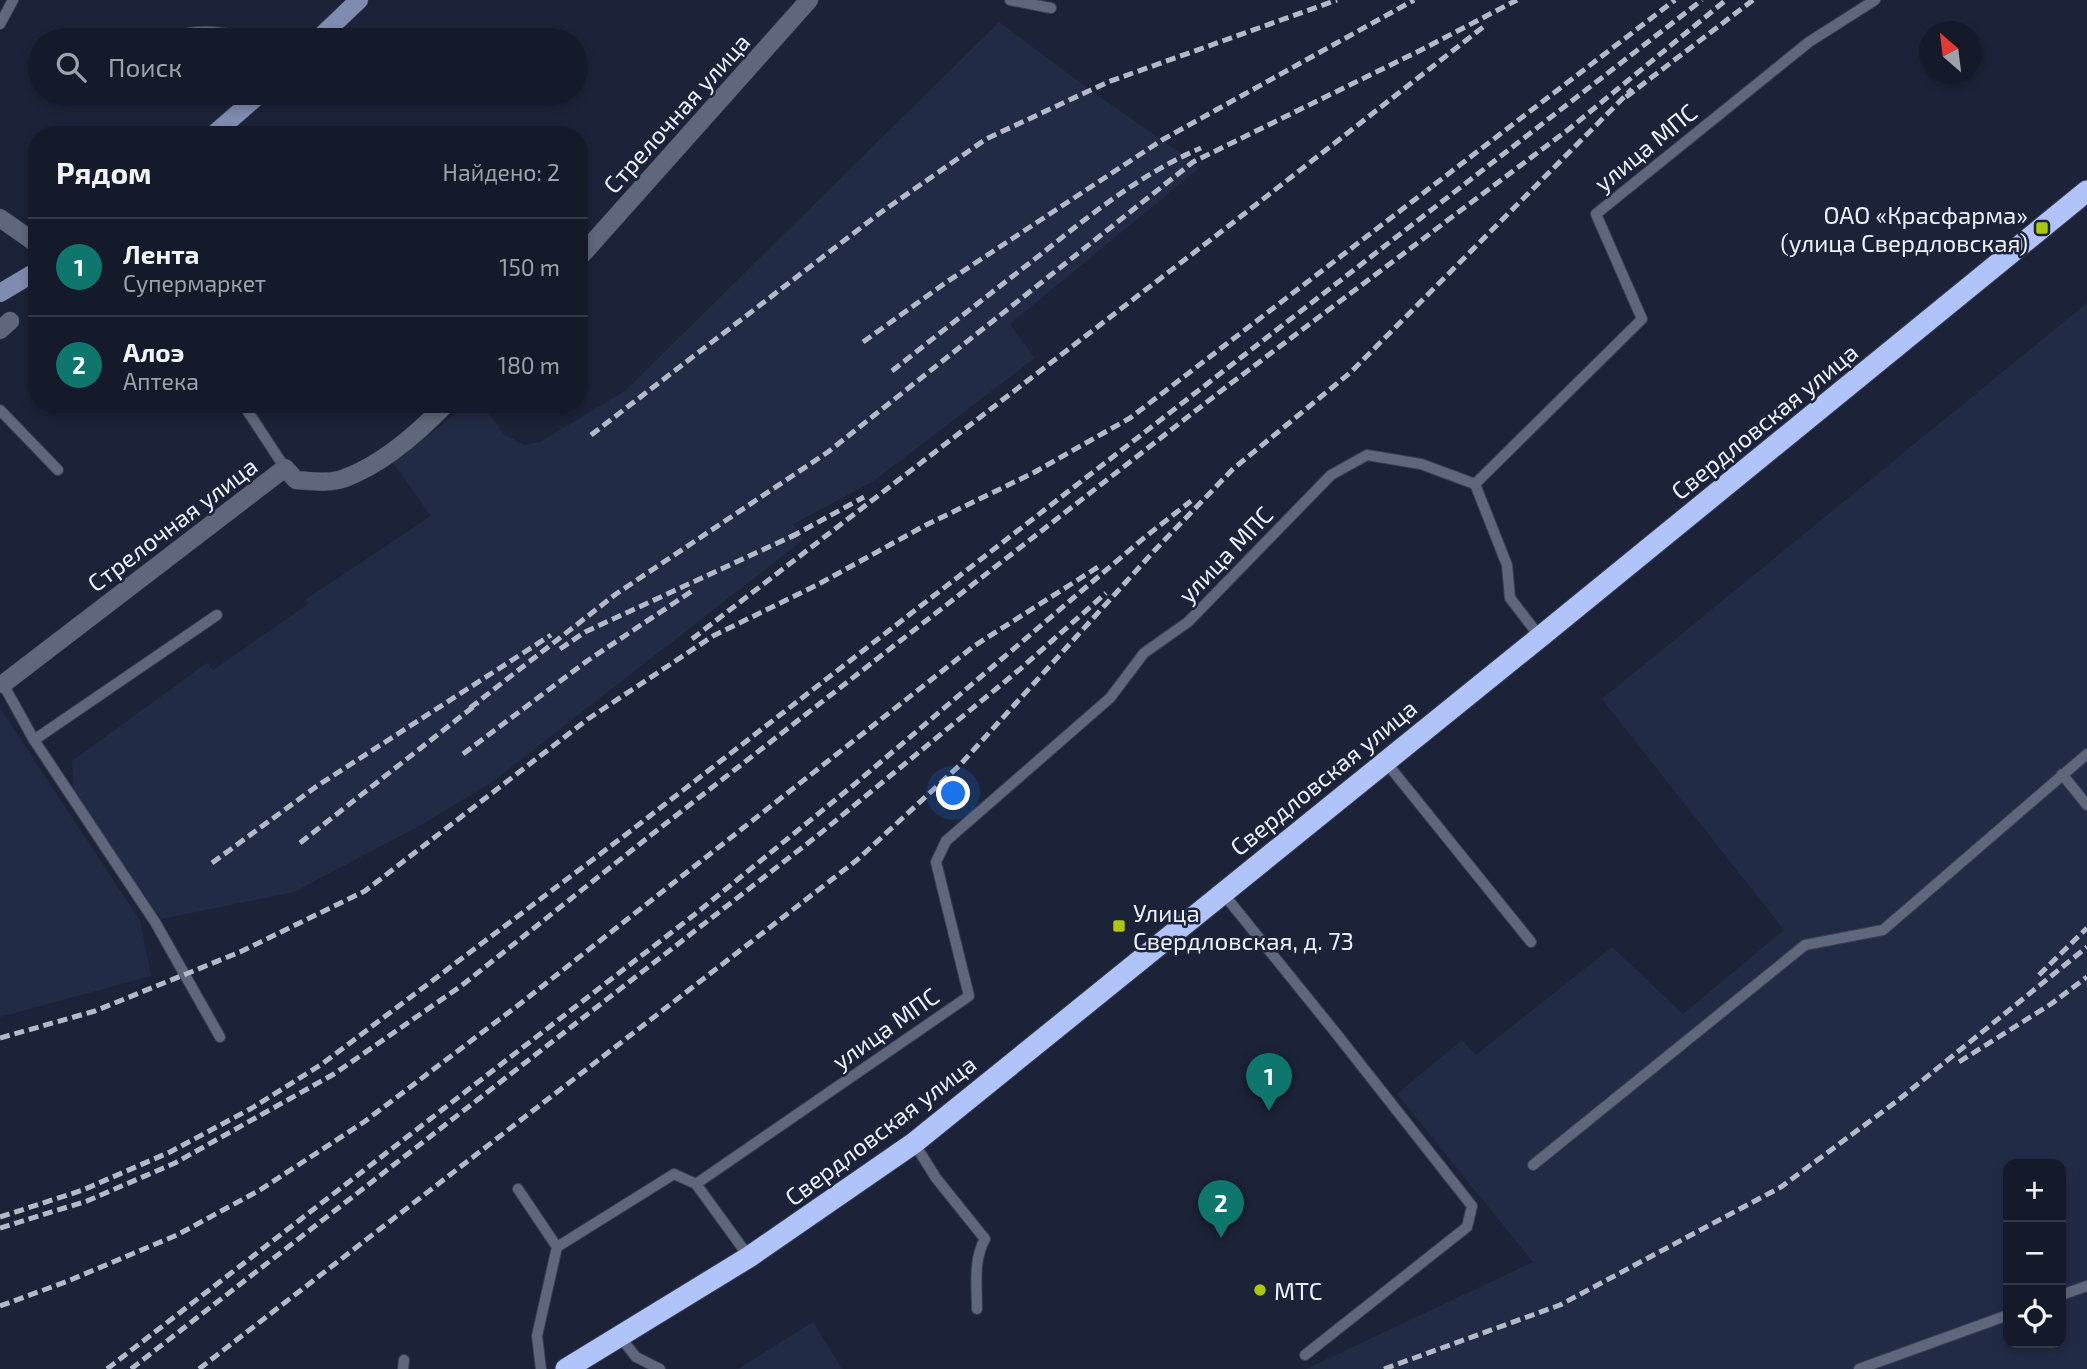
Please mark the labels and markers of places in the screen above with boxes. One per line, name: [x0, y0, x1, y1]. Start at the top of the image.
place label: ОАО «Красфарма» (улица Свердловская): [1780, 200, 2028, 258]
marker: ОАО «Красфарма» (улица Свердловская): [2034, 220, 2050, 236]
place label: Улица Свердловская, д. 73: [1133, 898, 1354, 955]
marker: Улица Свердловская, д. 73: [1111, 918, 1127, 934]
pin: 1: [1246, 1053, 1292, 1111]
pin: 2: [1198, 1180, 1244, 1238]
place label: МТС: [1274, 1276, 1322, 1305]
marker: МТС: [1252, 1282, 1268, 1298]

